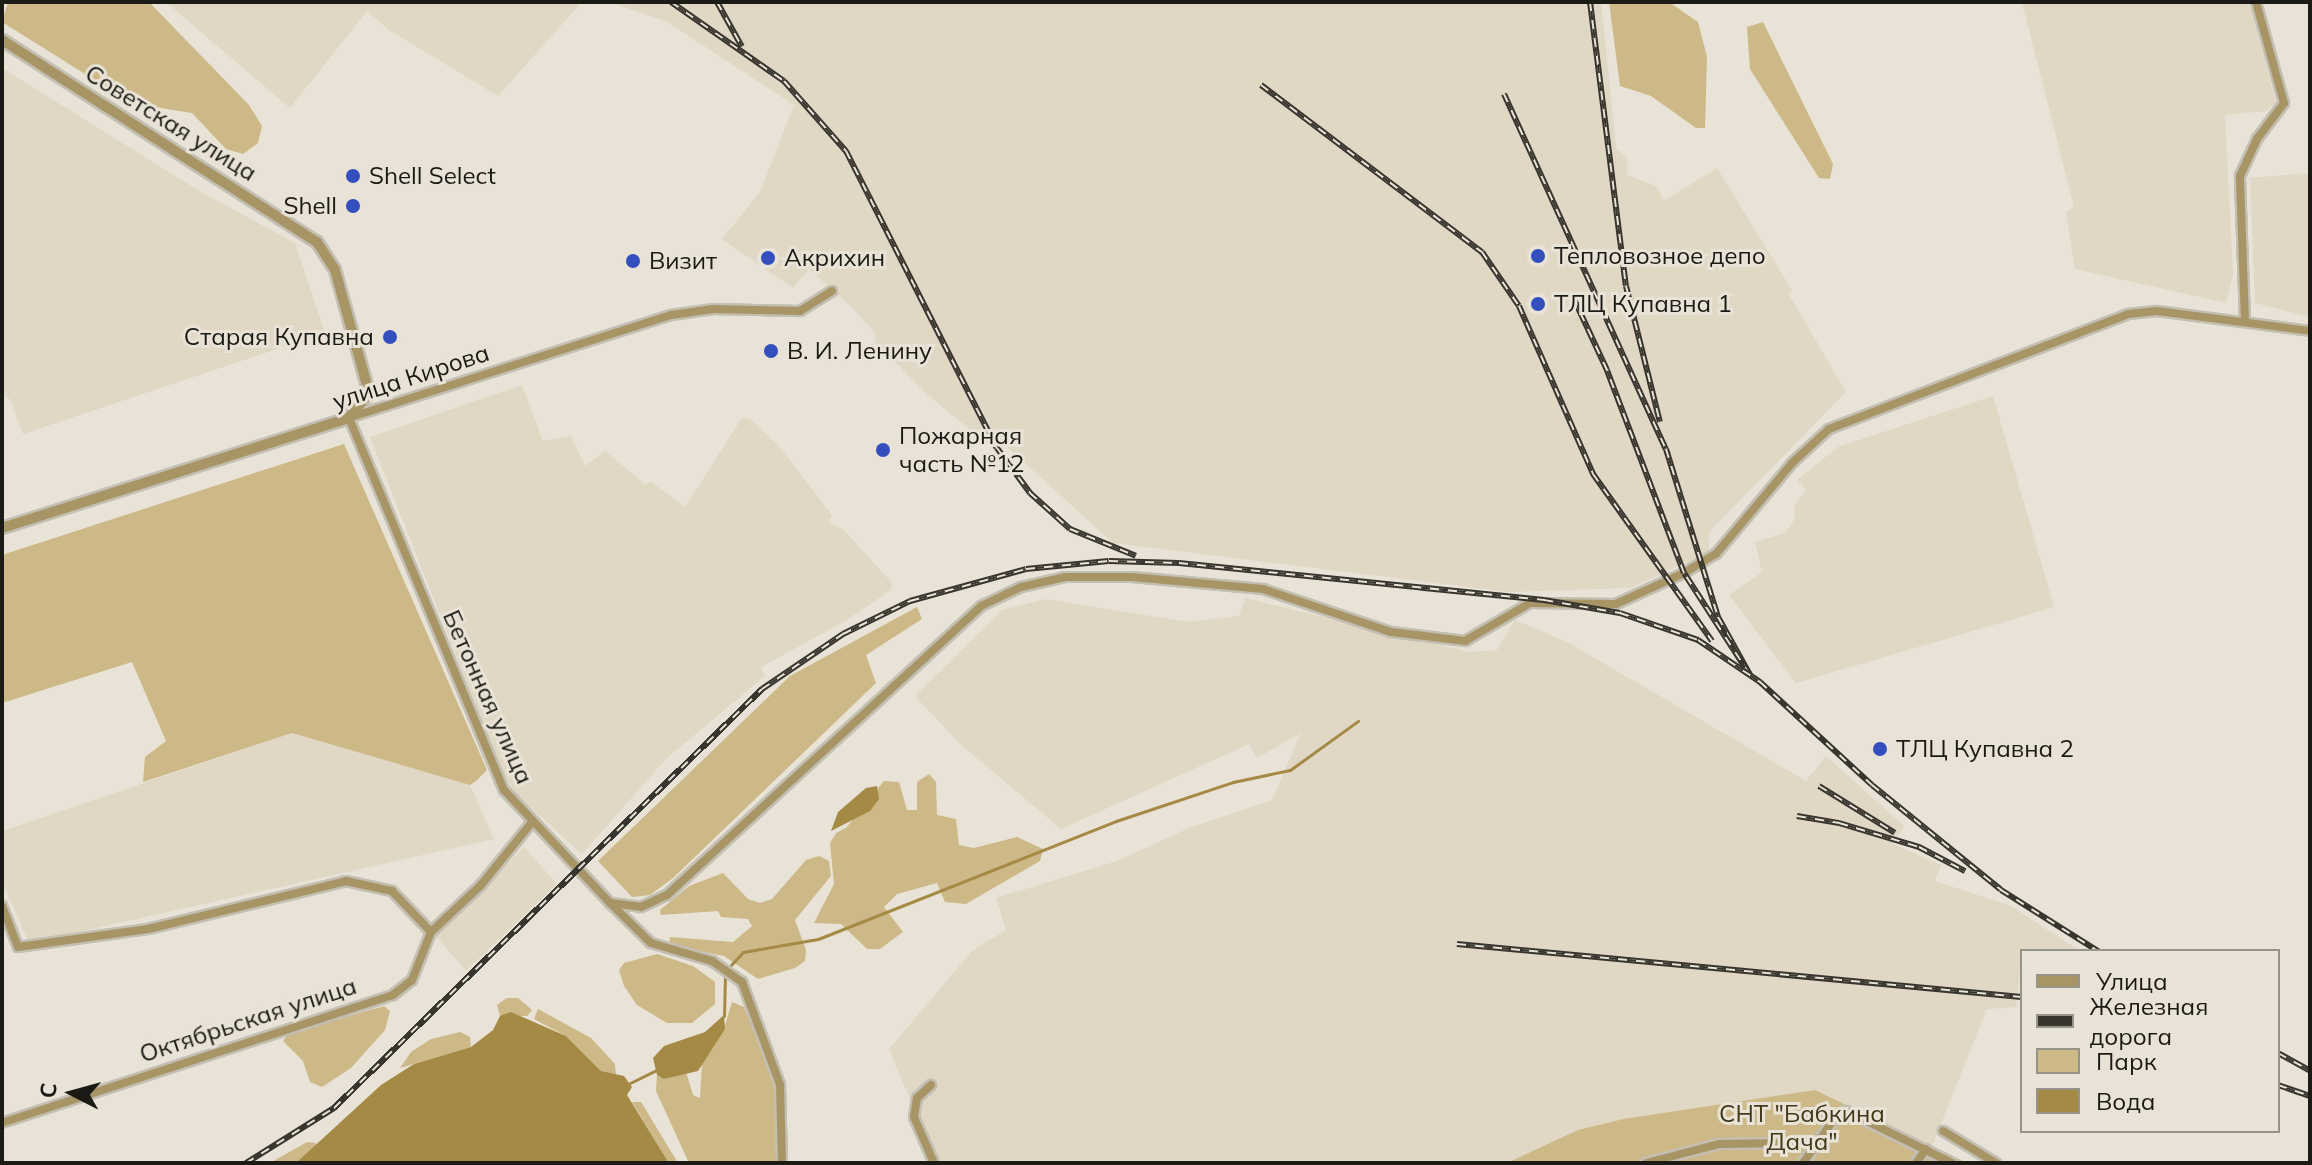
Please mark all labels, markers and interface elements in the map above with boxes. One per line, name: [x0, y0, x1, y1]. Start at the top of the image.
street label: Советская улица: [80, 59, 262, 187]
place label: Shell Select: [369, 162, 496, 190]
marker: Shell Select: [344, 167, 362, 185]
place label: Shell: [284, 192, 337, 220]
marker: Shell: [344, 197, 362, 215]
place label: Тепловозное депо: [1554, 242, 1766, 270]
place label: Акрихин: [784, 244, 885, 272]
place label: Визит: [649, 247, 717, 275]
marker: Тепловозное депо: [1529, 247, 1547, 265]
marker: Акрихин: [759, 249, 777, 267]
marker: Визит: [624, 252, 642, 270]
place label: ТЛЦ Купавна 1: [1554, 290, 1732, 318]
marker: ТЛЦ Купавна 1: [1529, 295, 1547, 313]
place label: Старая Купавна: [184, 323, 374, 351]
marker: Старая Купавна: [381, 328, 399, 346]
place label: В. И. Ленину: [787, 337, 932, 365]
street label: улица Кирова: [329, 338, 493, 416]
marker: В. И. Ленину: [762, 342, 780, 360]
place label: Пожарная часть №12: [899, 422, 1024, 478]
marker: Пожарная часть №12: [874, 441, 892, 459]
street label: Бетонная улица: [437, 606, 539, 788]
place label: ТЛЦ Купавна 2: [1896, 735, 2074, 763]
marker: ТЛЦ Купавна 2: [1871, 740, 1889, 758]
legend: [2020, 949, 2280, 1133]
text: Улица: [2096, 966, 2168, 996]
street label: Октябрьская улица: [136, 971, 360, 1069]
text: Железная дорога: [2090, 991, 2208, 1051]
text: Парк: [2096, 1046, 2157, 1076]
north arrow: [32, 1053, 112, 1133]
text: С: [33, 1082, 63, 1099]
text: Вода: [2096, 1086, 2156, 1116]
park label: СНТ "Бабкина Дача": [1719, 1100, 1885, 1156]

